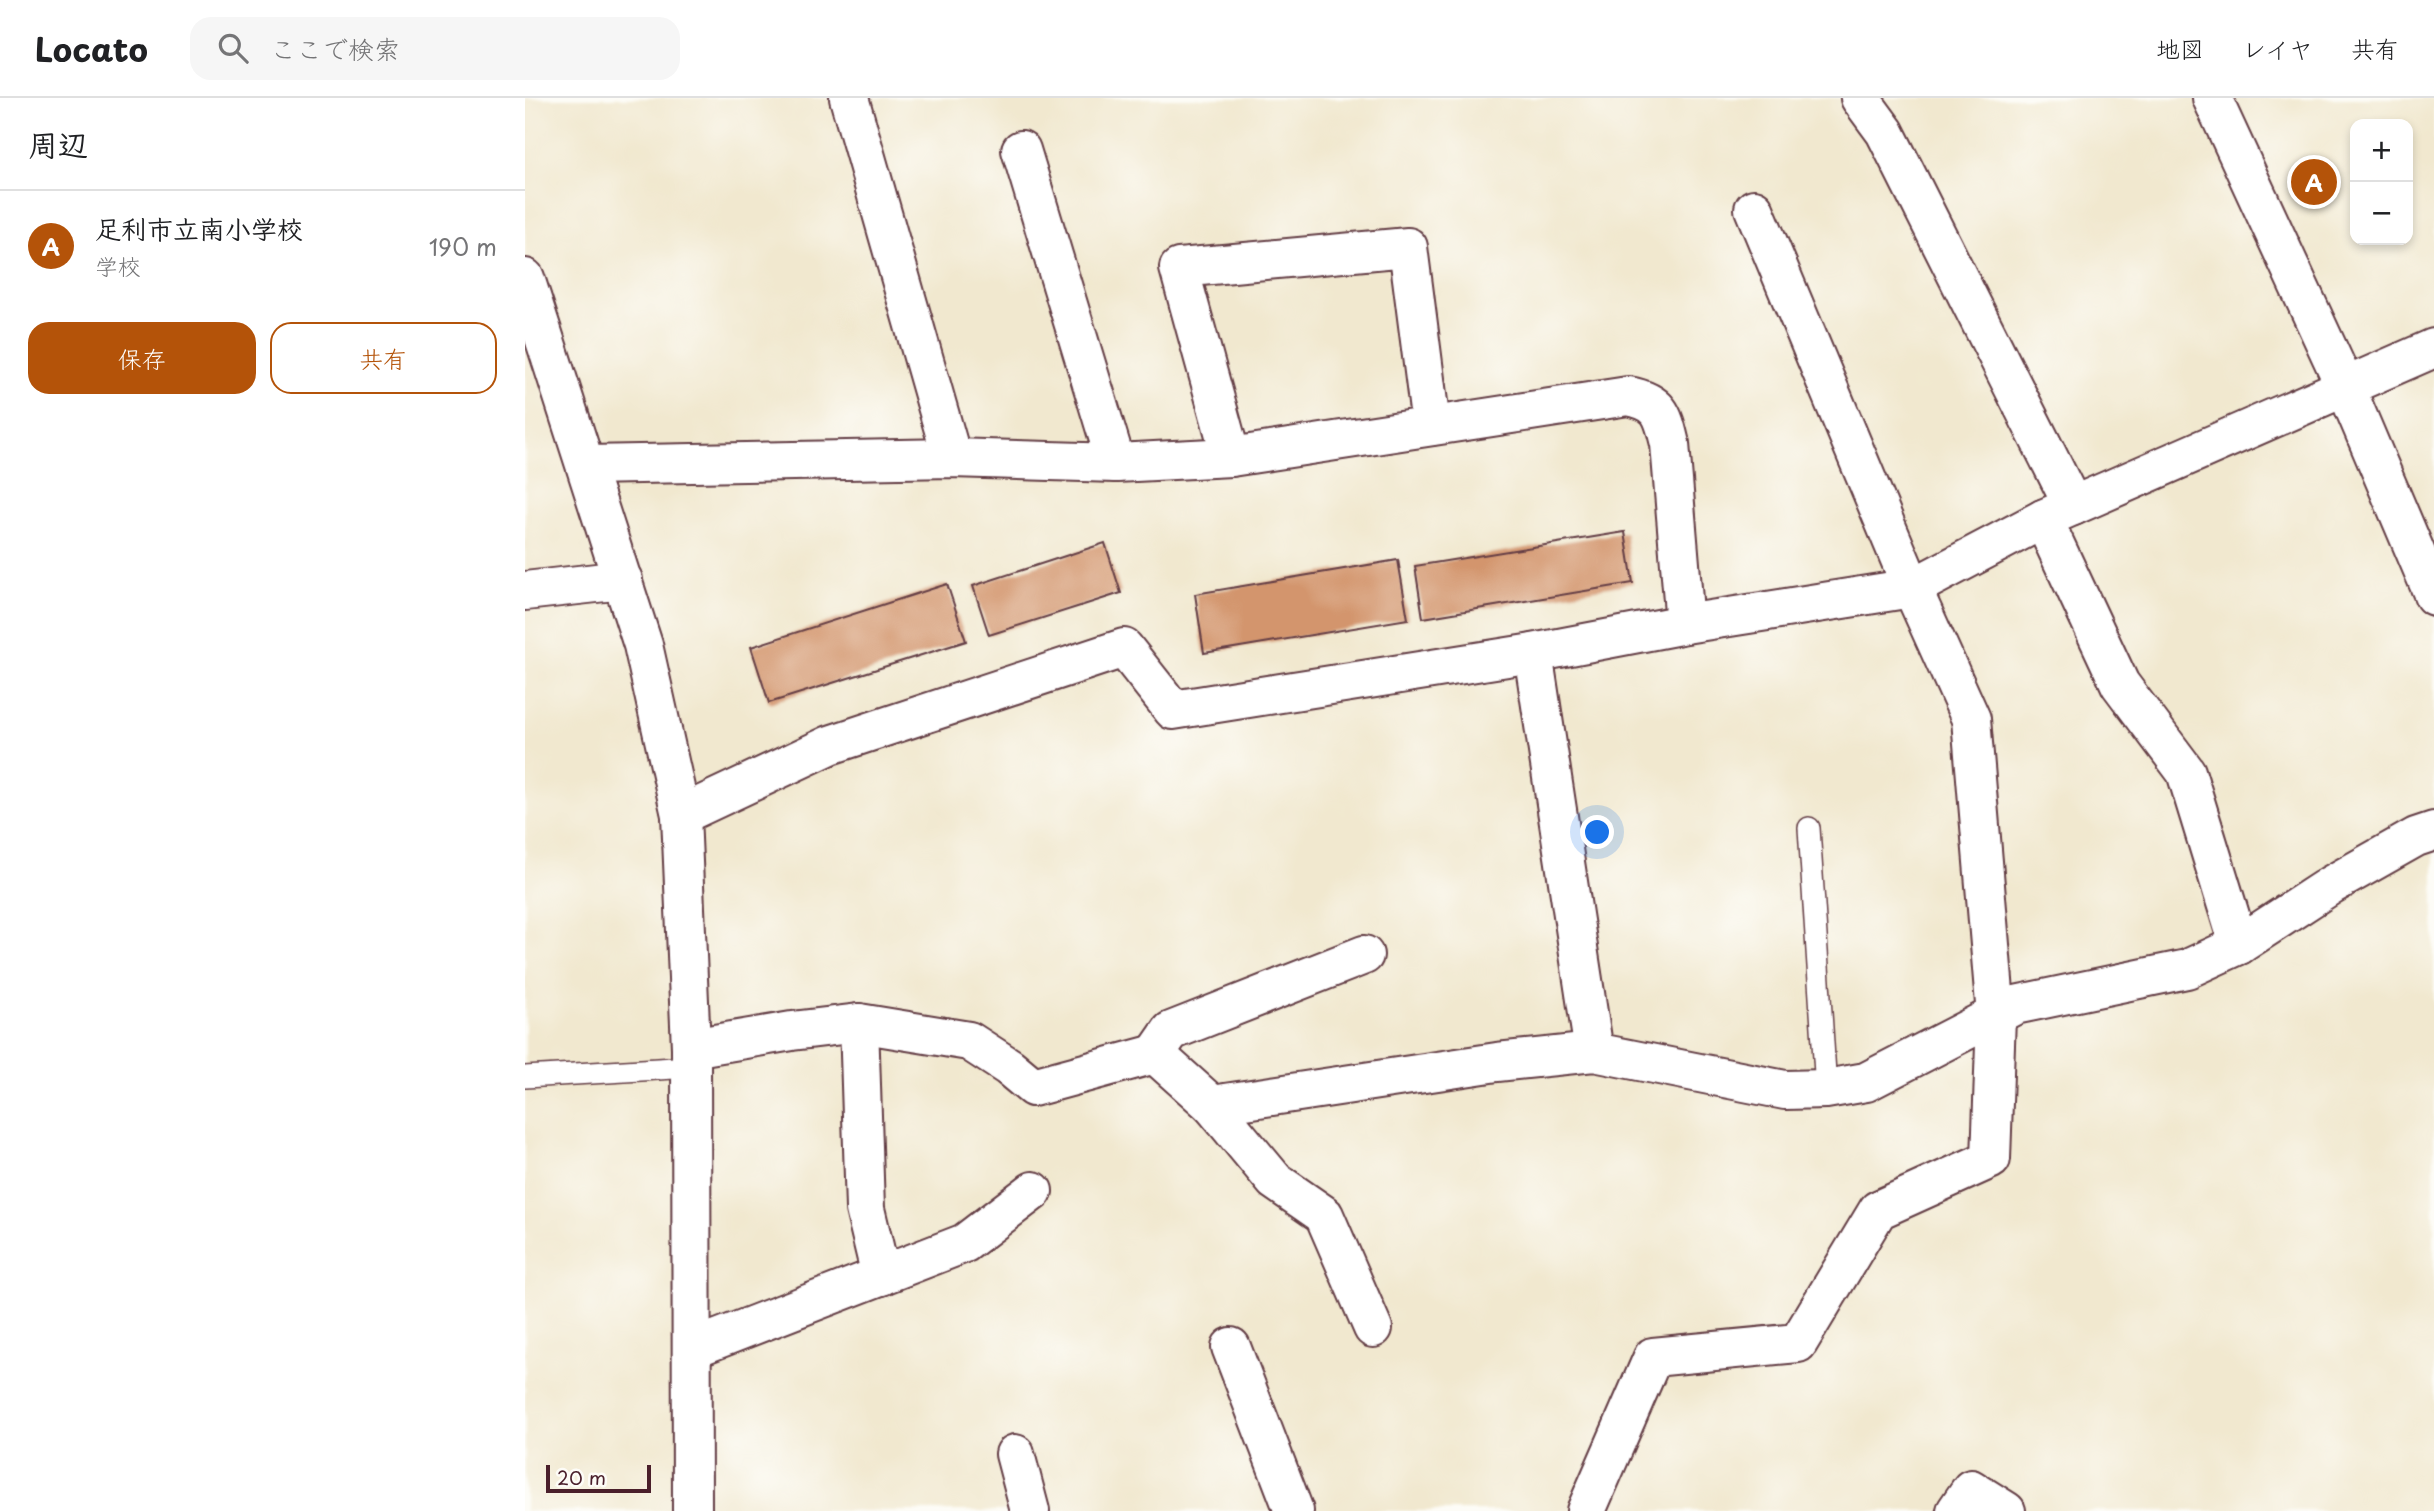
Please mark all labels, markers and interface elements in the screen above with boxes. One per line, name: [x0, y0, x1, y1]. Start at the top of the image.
search box: [190, 17, 680, 80]
text: Locato: [35, 23, 148, 73]
icon: search: [214, 29, 252, 67]
text: ここで検索: [270, 29, 400, 68]
text: 地図: [2156, 30, 2204, 66]
text: レイヤ: [2242, 30, 2313, 66]
text: 共有: [2351, 30, 2399, 66]
map controls: [2350, 119, 2413, 245]
button: +: [2350, 119, 2413, 182]
text: 周辺: [28, 121, 88, 166]
pin: A: [2291, 156, 2337, 208]
button: −: [2350, 182, 2413, 245]
text: 足利市立南小学校: [95, 209, 303, 248]
text: A: [42, 229, 60, 264]
text: 190 m: [429, 229, 497, 264]
text: 学校: [95, 248, 141, 283]
button: 保存: [28, 322, 256, 394]
button: 共有: [270, 322, 497, 394]
your location: [1580, 815, 1614, 849]
scale bar: [546, 1462, 651, 1494]
text: 20 m: [557, 1463, 606, 1491]

